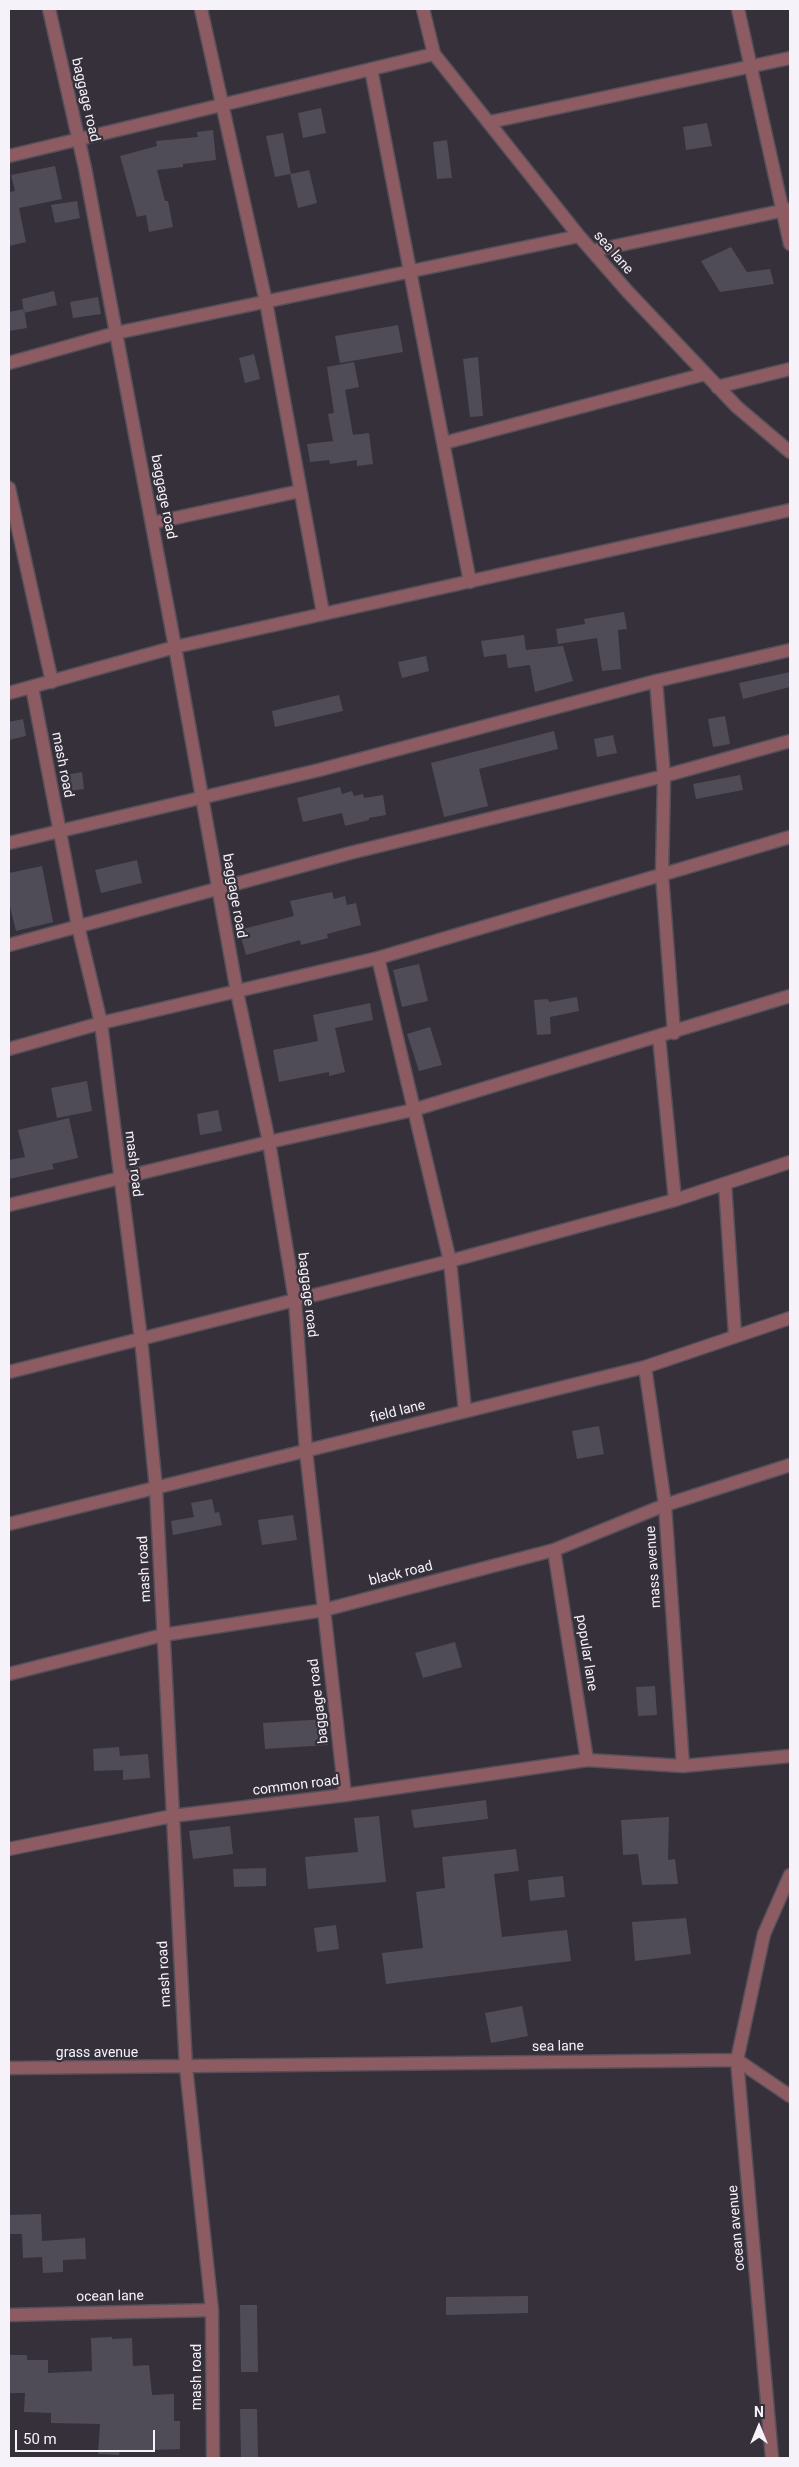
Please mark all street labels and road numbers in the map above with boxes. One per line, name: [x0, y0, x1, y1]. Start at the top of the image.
street label: baggage road: [67, 56, 103, 144]
street label: sea lane: [590, 228, 636, 278]
street label: baggage road: [147, 453, 179, 541]
street label: mash road: [47, 731, 77, 799]
street label: baggage road: [218, 852, 250, 940]
street label: mash road: [121, 1130, 145, 1198]
street label: baggage road: [293, 1251, 321, 1339]
street label: field lane: [369, 1397, 427, 1427]
street label: mass avenue: [643, 1525, 665, 1609]
street label: mash road: [135, 1535, 155, 1603]
street label: black road: [367, 1558, 435, 1590]
street label: popular lane: [572, 1614, 600, 1692]
street label: baggage road: [305, 1657, 333, 1745]
street label: common road: [252, 1772, 340, 1800]
street label: mash road: [155, 1940, 175, 2008]
street label: sea lane: [532, 2038, 584, 2056]
street label: grass avenue: [56, 2045, 138, 2061]
street label: ocean avenue: [725, 2184, 749, 2272]
street label: ocean lane: [76, 2288, 144, 2306]
street label: mash road: [189, 2344, 205, 2410]

